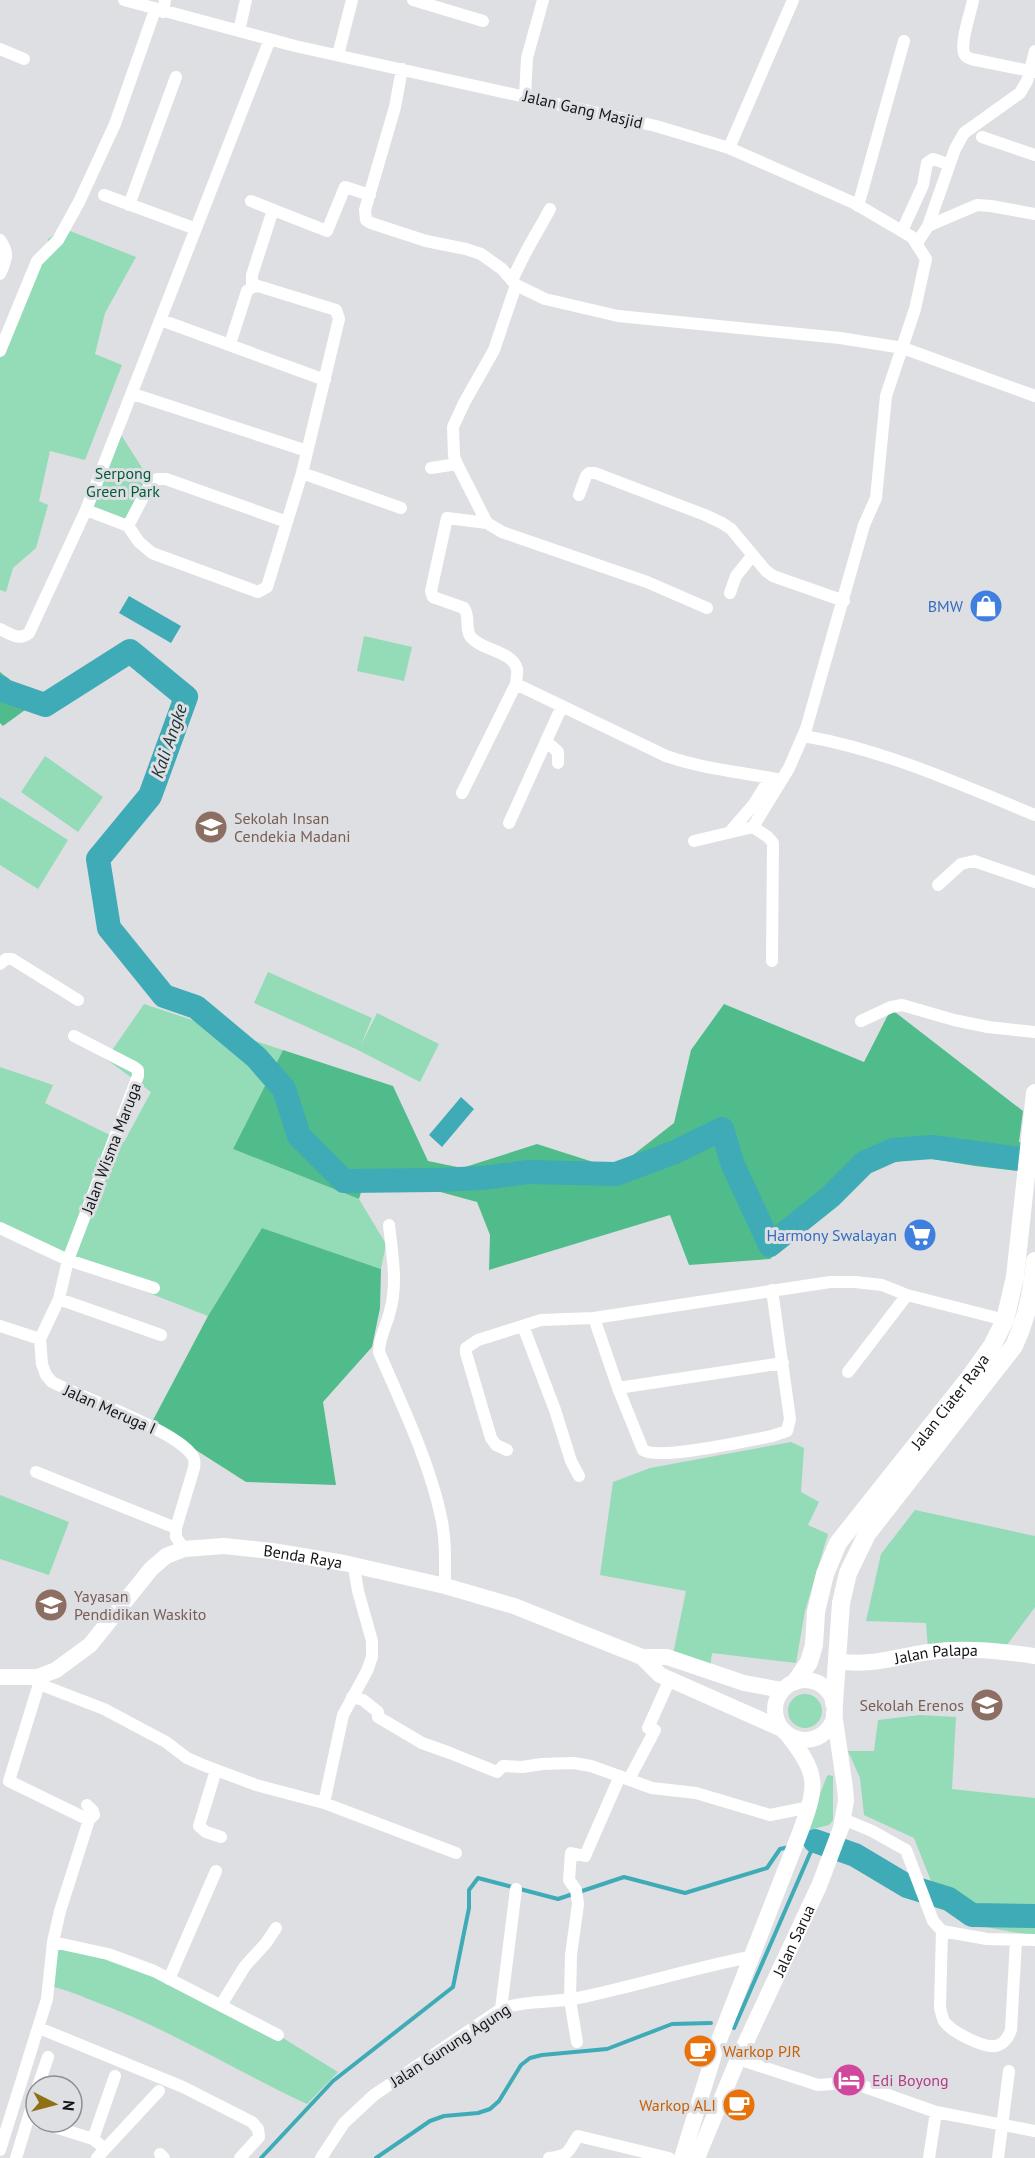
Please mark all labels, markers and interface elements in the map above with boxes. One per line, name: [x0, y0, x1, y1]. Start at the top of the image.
street label: Jalan Gang Masjid: [520, 85, 645, 132]
park label: Serpong Green Park: [86, 463, 160, 501]
shop icon: BMW: [968, 588, 1004, 624]
place label: BMW: [928, 596, 964, 616]
water label: Kali Angke: [145, 700, 192, 781]
place label: Sekolah Insan Cendekia Madani: [234, 808, 351, 846]
school or university icon: Sekolah Insan Cendekia Madani: [193, 809, 229, 845]
street label: Jalan Wisma Maruga: [76, 1080, 145, 1217]
supermarket icon: Harmony Swalayan: [902, 1217, 938, 1253]
place label: Harmony Swalayan: [766, 1225, 897, 1245]
street label: Jalan Ciater Raya: [906, 1350, 993, 1454]
street label: Jalan Meruga I: [60, 1379, 159, 1438]
street label: Benda Raya: [263, 1540, 344, 1573]
place label: Yayasan Pendidikan Waskito: [74, 1586, 206, 1624]
school or university icon: Yayasan Pendidikan Waskito: [33, 1587, 69, 1623]
street label: Jalan Palapa: [892, 1640, 978, 1668]
school or university icon: Sekolah Erenos: [969, 1687, 1005, 1723]
place label: Sekolah Erenos: [859, 1695, 964, 1715]
street label: Jalan Sarua: [768, 1902, 819, 1980]
street label: Jalan Gunung Agung: [385, 1999, 514, 2092]
cafe icon: Warkop PJR: [682, 2033, 718, 2069]
place label: Warkop PJR: [723, 2041, 801, 2061]
hotel icon: Edi Boyong: [831, 2062, 867, 2098]
place label: Edi Boyong: [872, 2070, 949, 2090]
north arrow: [24, 2074, 84, 2134]
cafe icon: Warkop ALI: [721, 2087, 757, 2123]
place label: Warkop ALI: [639, 2095, 716, 2115]
text: N: [58, 2099, 79, 2112]

